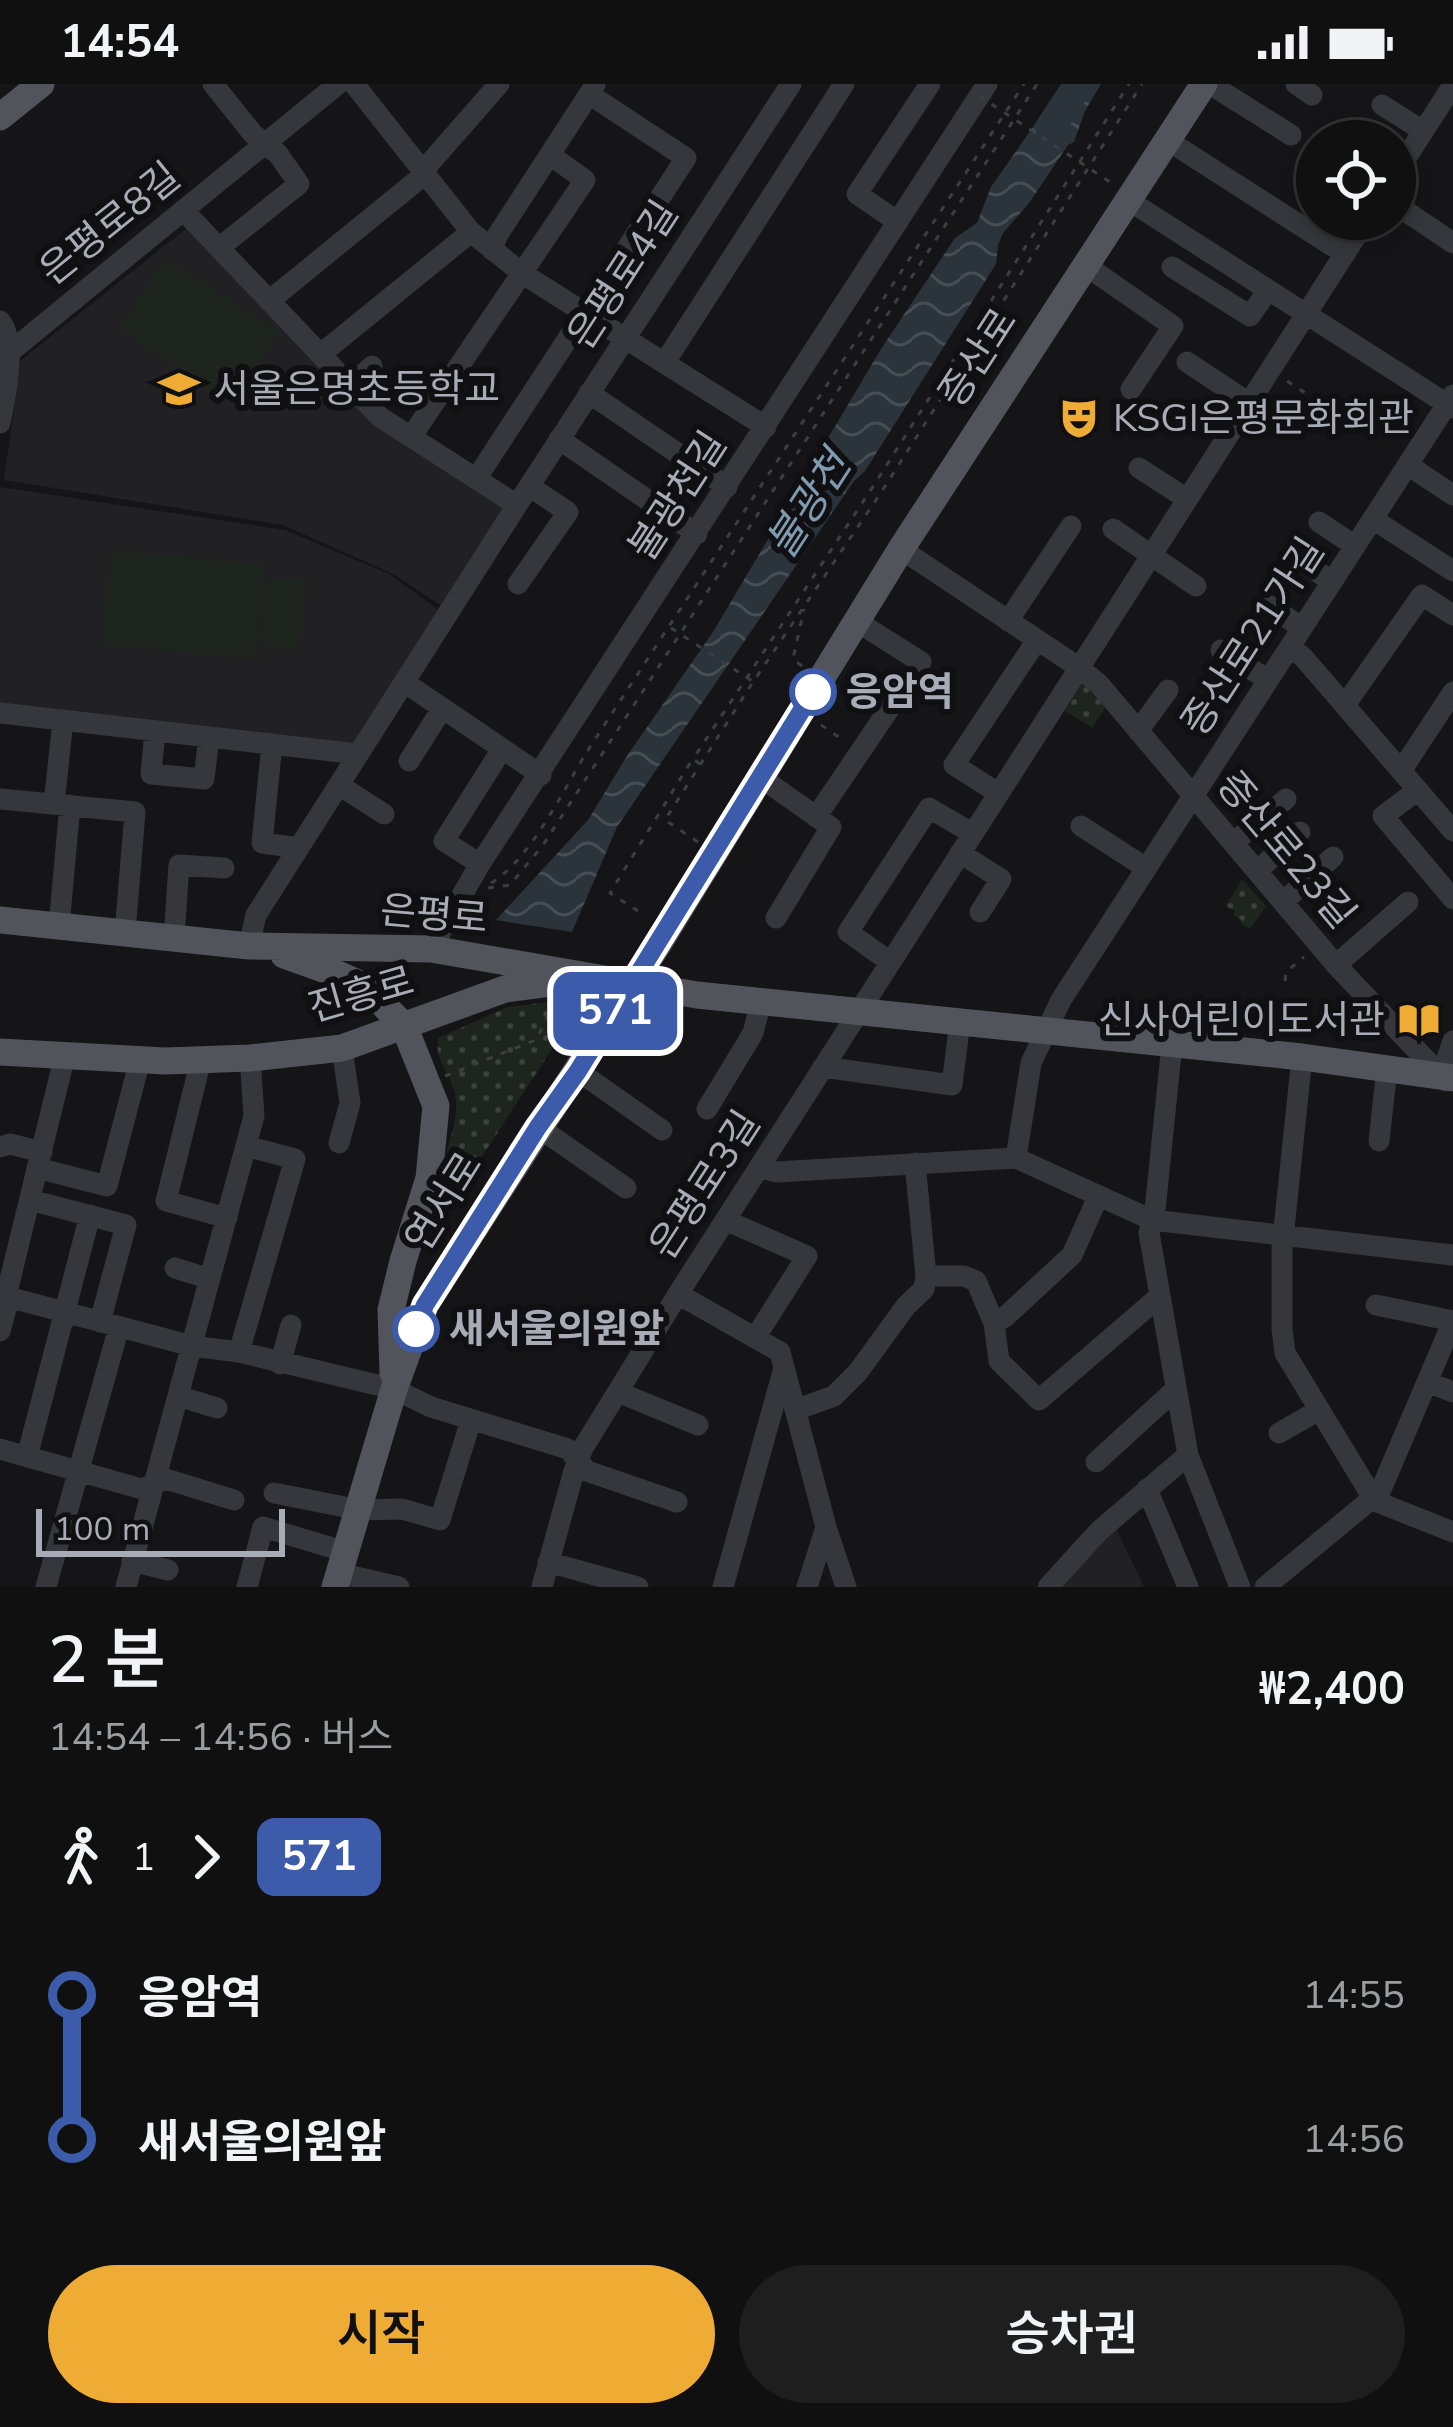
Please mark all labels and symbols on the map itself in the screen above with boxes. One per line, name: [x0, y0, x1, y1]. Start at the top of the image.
street label: 은평로8길: [28, 151, 192, 297]
street label: 은평로4길: [555, 191, 691, 359]
street label: 증산로: [926, 298, 1030, 418]
place label: 서울은명초등학교: [213, 363, 500, 416]
school or university icon: 서울은명초등학교: [156, 366, 202, 412]
place label: KSGI은평문화회관: [1113, 392, 1414, 445]
theatre icon: KSGI은평문화회관: [1056, 395, 1102, 441]
street label: 불광천길: [617, 421, 739, 571]
water label: 불광천: [754, 437, 867, 569]
street label: 증산로21가길: [1169, 528, 1337, 746]
place label: 응암역: [846, 666, 954, 719]
marker: 응암역: [791, 670, 835, 714]
street label: 증산로23길: [1205, 760, 1367, 940]
street label: 은평로: [378, 884, 490, 946]
street label: 진흥로: [302, 955, 420, 1035]
line badge: 571: [546, 972, 684, 1050]
place label: 신사어린이도서관: [1098, 994, 1385, 1047]
library icon: 신사어린이도서관: [1396, 997, 1442, 1043]
street label: 은평로3길: [637, 1101, 773, 1269]
street label: 연서로: [393, 1142, 495, 1262]
place label: 새서울의원앞: [449, 1303, 664, 1356]
marker: 새서울의원앞: [394, 1307, 438, 1351]
scale bar: [36, 1503, 285, 1556]

